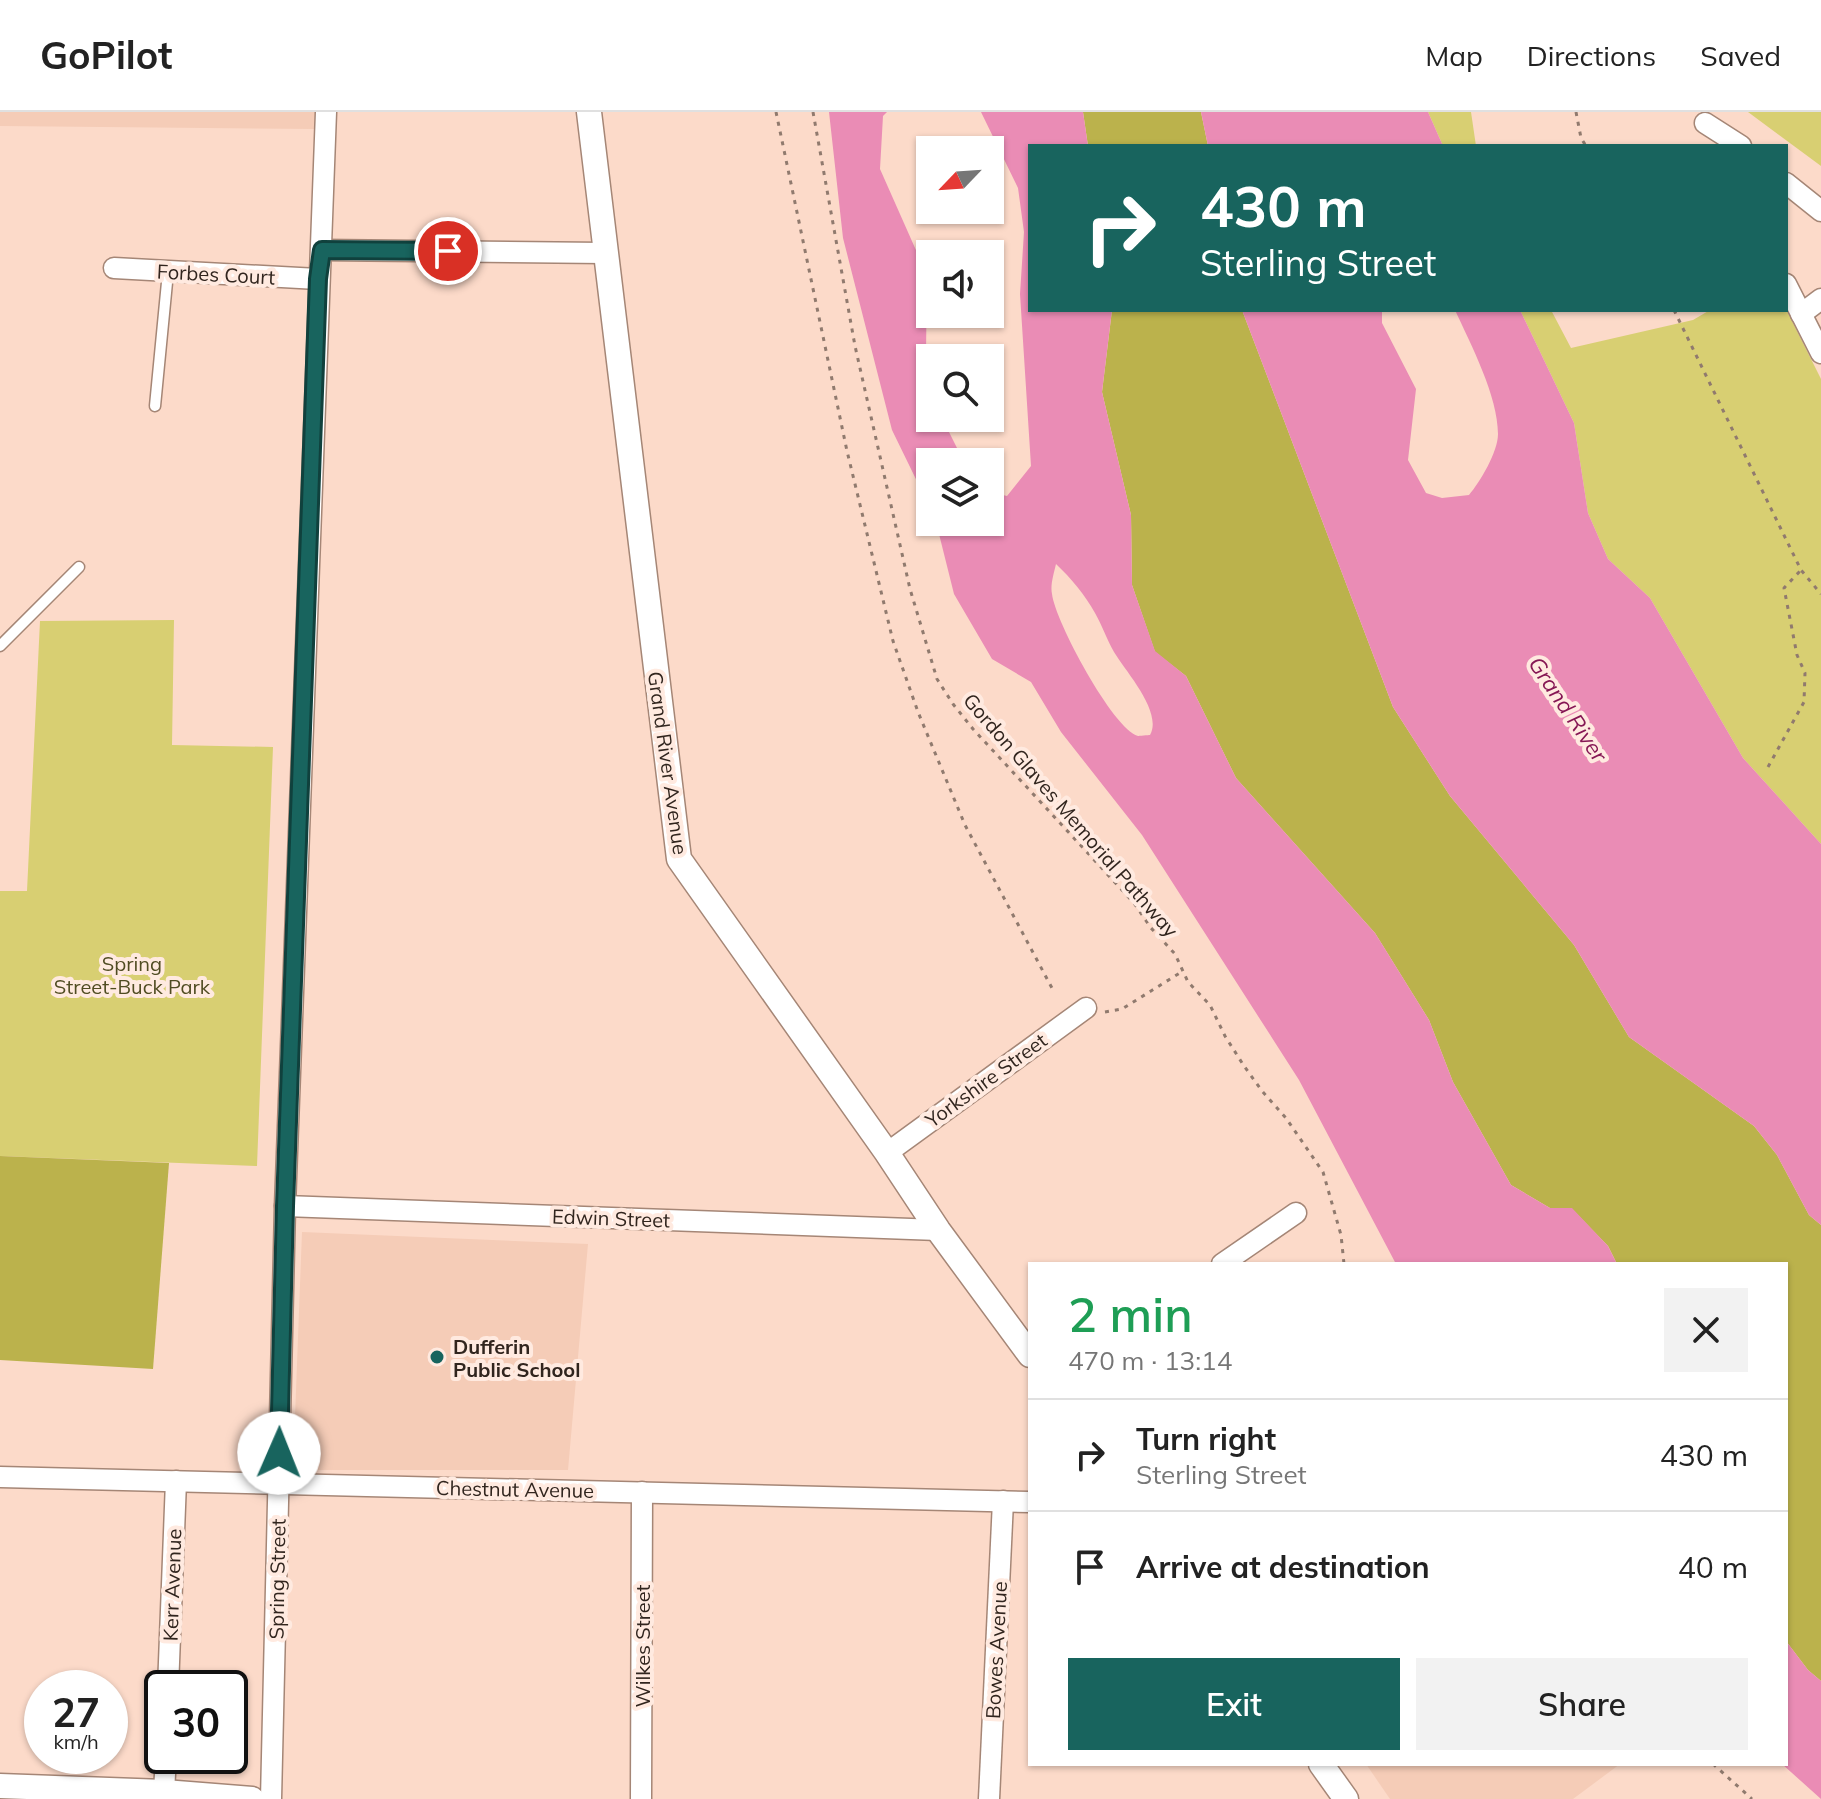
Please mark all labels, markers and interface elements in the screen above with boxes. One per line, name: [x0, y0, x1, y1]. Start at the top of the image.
text: GoPilot: [40, 31, 172, 79]
text: Map: [1425, 38, 1483, 73]
text: Directions: [1527, 38, 1656, 73]
text: Saved: [1700, 38, 1781, 73]
north arrow: [916, 136, 1004, 224]
map controls: [916, 136, 1004, 536]
text: 430 m: [1200, 171, 1367, 241]
icon: right: [1068, 176, 1172, 280]
pin: [414, 217, 482, 285]
icon: arrive: [426, 229, 470, 273]
button: sound: [916, 240, 1004, 328]
text: Sterling Street: [1200, 240, 1436, 285]
street label: Forbes Court: [156, 258, 276, 290]
button: search: [916, 344, 1004, 432]
button: layers: [916, 448, 1004, 536]
water label: Grand River: [1523, 651, 1614, 768]
street label: Grand River Avenue: [643, 670, 693, 856]
street label: Gordon Glaves Memorial Pathway: [958, 688, 1184, 942]
park label: Spring Street-Buck Park: [54, 951, 211, 999]
street label: Yorkshire Street: [919, 1027, 1052, 1133]
street label: Edwin Street: [552, 1203, 670, 1233]
text: 2 min: [1068, 1284, 1193, 1344]
button: close: [1664, 1288, 1748, 1372]
place label: Dufferin Public School: [453, 1334, 580, 1382]
text: 470 m · 13:14: [1068, 1344, 1232, 1377]
marker: Dufferin Public School: [428, 1348, 446, 1366]
position arrow: [237, 1411, 321, 1495]
text: Turn right: [1136, 1420, 1276, 1458]
icon: right: [1068, 1433, 1112, 1477]
text: 430 m: [1660, 1436, 1748, 1474]
text: Sterling Street: [1136, 1458, 1307, 1491]
street label: Chestnut Avenue: [436, 1475, 594, 1503]
street label: Spring Street: [263, 1518, 291, 1640]
street label: Kerr Avenue: [158, 1528, 186, 1642]
icon: arrive: [1068, 1545, 1112, 1589]
text: Arrive at destination: [1136, 1548, 1430, 1586]
text: 40 m: [1678, 1548, 1748, 1586]
street label: Bowes Avenue: [980, 1581, 1012, 1719]
street label: Wilkes Street: [630, 1584, 655, 1708]
button: Exit: [1068, 1658, 1400, 1750]
button: Share: [1416, 1658, 1748, 1750]
speed limit sign: 30: [144, 1670, 248, 1774]
text: 27: [52, 1687, 100, 1737]
text: km/h: [53, 1729, 99, 1754]

